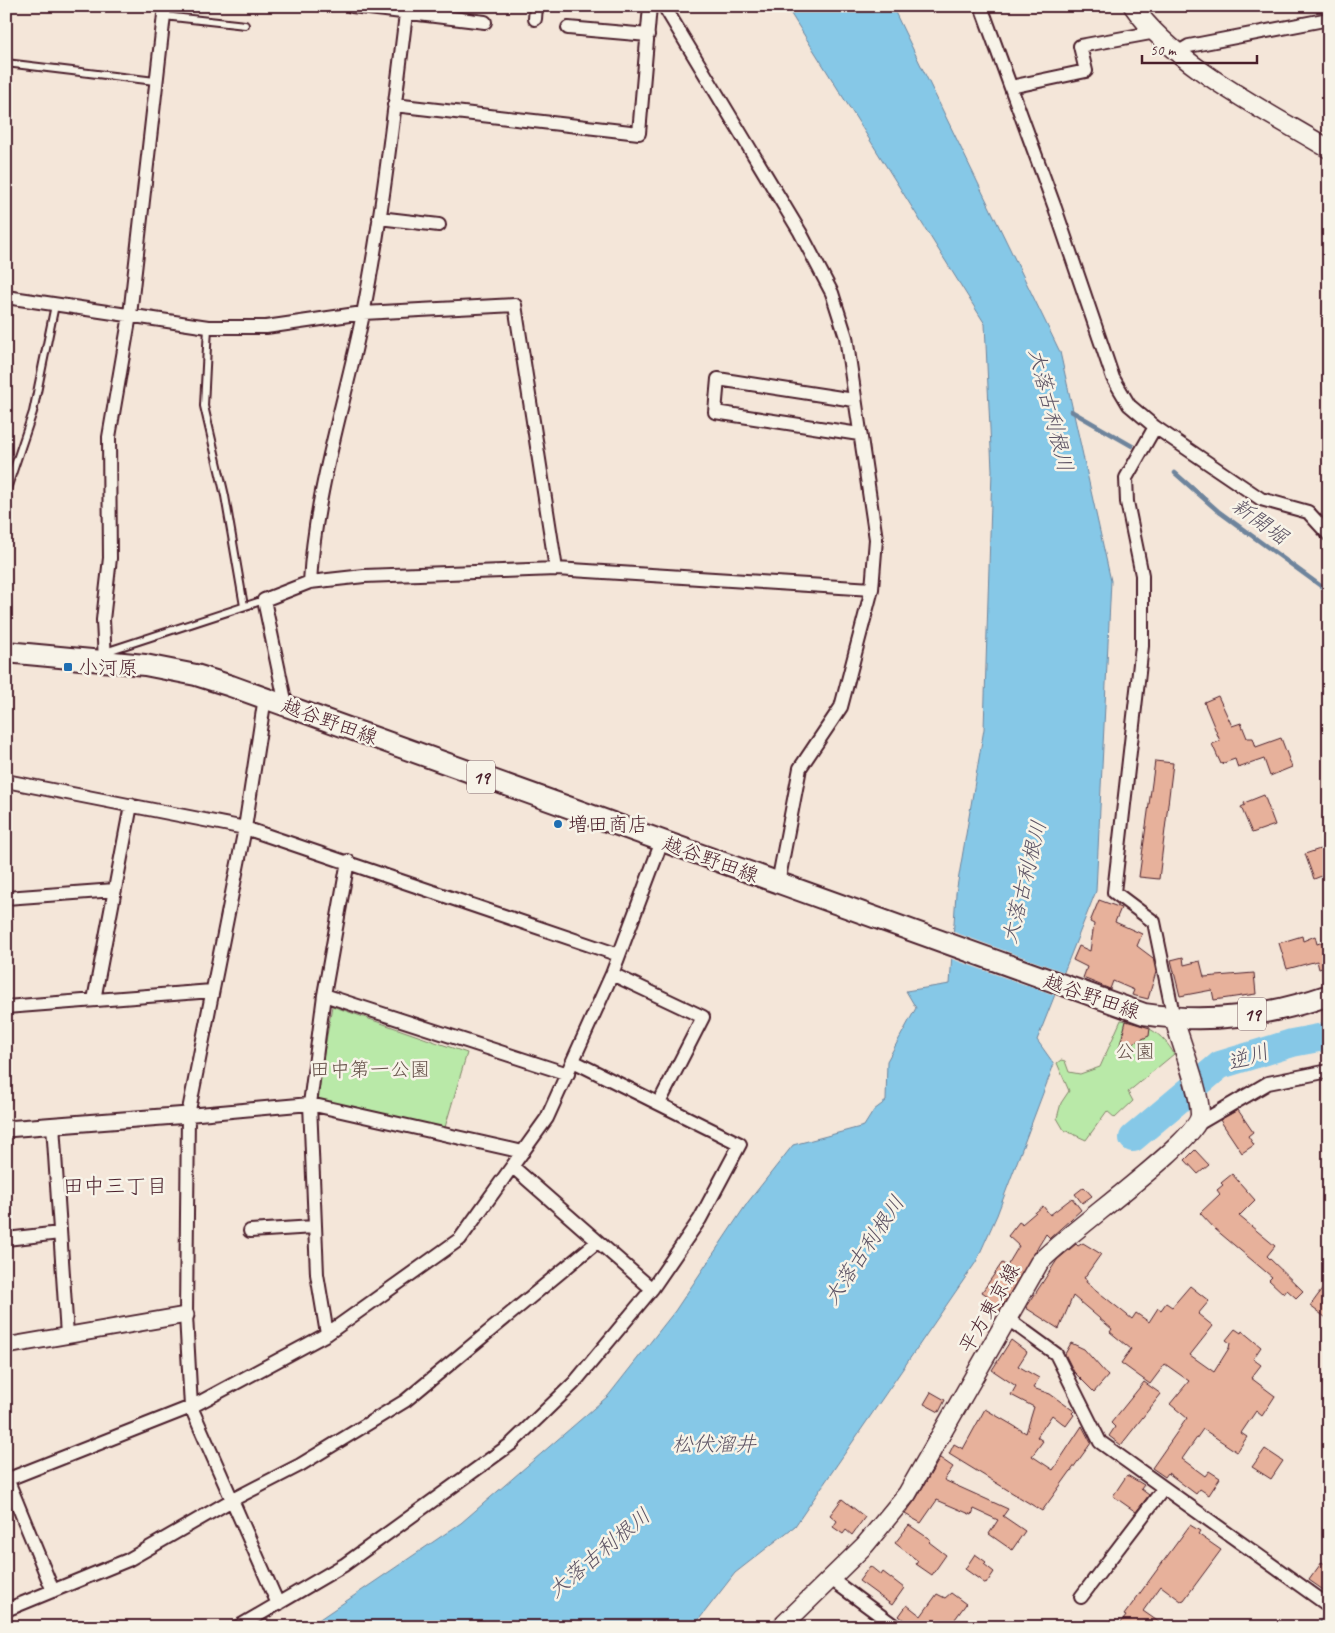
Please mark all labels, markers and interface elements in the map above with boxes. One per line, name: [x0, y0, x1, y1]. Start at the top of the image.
scale bar: [1142, 32, 1258, 64]
text: 50 m: [1150, 41, 1177, 60]
water label: 大落古利根川: [1023, 346, 1079, 474]
water label: 新開堀: [1227, 492, 1295, 551]
place label: 小河原: [78, 655, 138, 680]
marker: 小河原: [62, 661, 74, 673]
street label: 越谷野田線: [279, 693, 381, 750]
road number: 19: [467, 760, 495, 794]
place label: 増田商店: [568, 812, 648, 837]
marker: 増田商店: [552, 818, 564, 830]
water label: 大落古利根川: [996, 818, 1052, 946]
street label: 越谷野田線: [660, 831, 762, 888]
street label: 越谷野田線: [1040, 968, 1143, 1025]
road number: 19: [1238, 998, 1266, 1030]
water label: 逆川: [1224, 1038, 1272, 1076]
park label: 公園: [1115, 1039, 1155, 1064]
park label: 田中第一公園: [310, 1057, 430, 1082]
district label: 田中三丁目: [63, 1173, 168, 1199]
water label: 大落古利根川: [818, 1191, 910, 1309]
street label: 平方東京線: [954, 1259, 1025, 1358]
water label: 松伏溜井: [672, 1431, 757, 1457]
water label: 大落古利根川: [542, 1503, 656, 1603]

